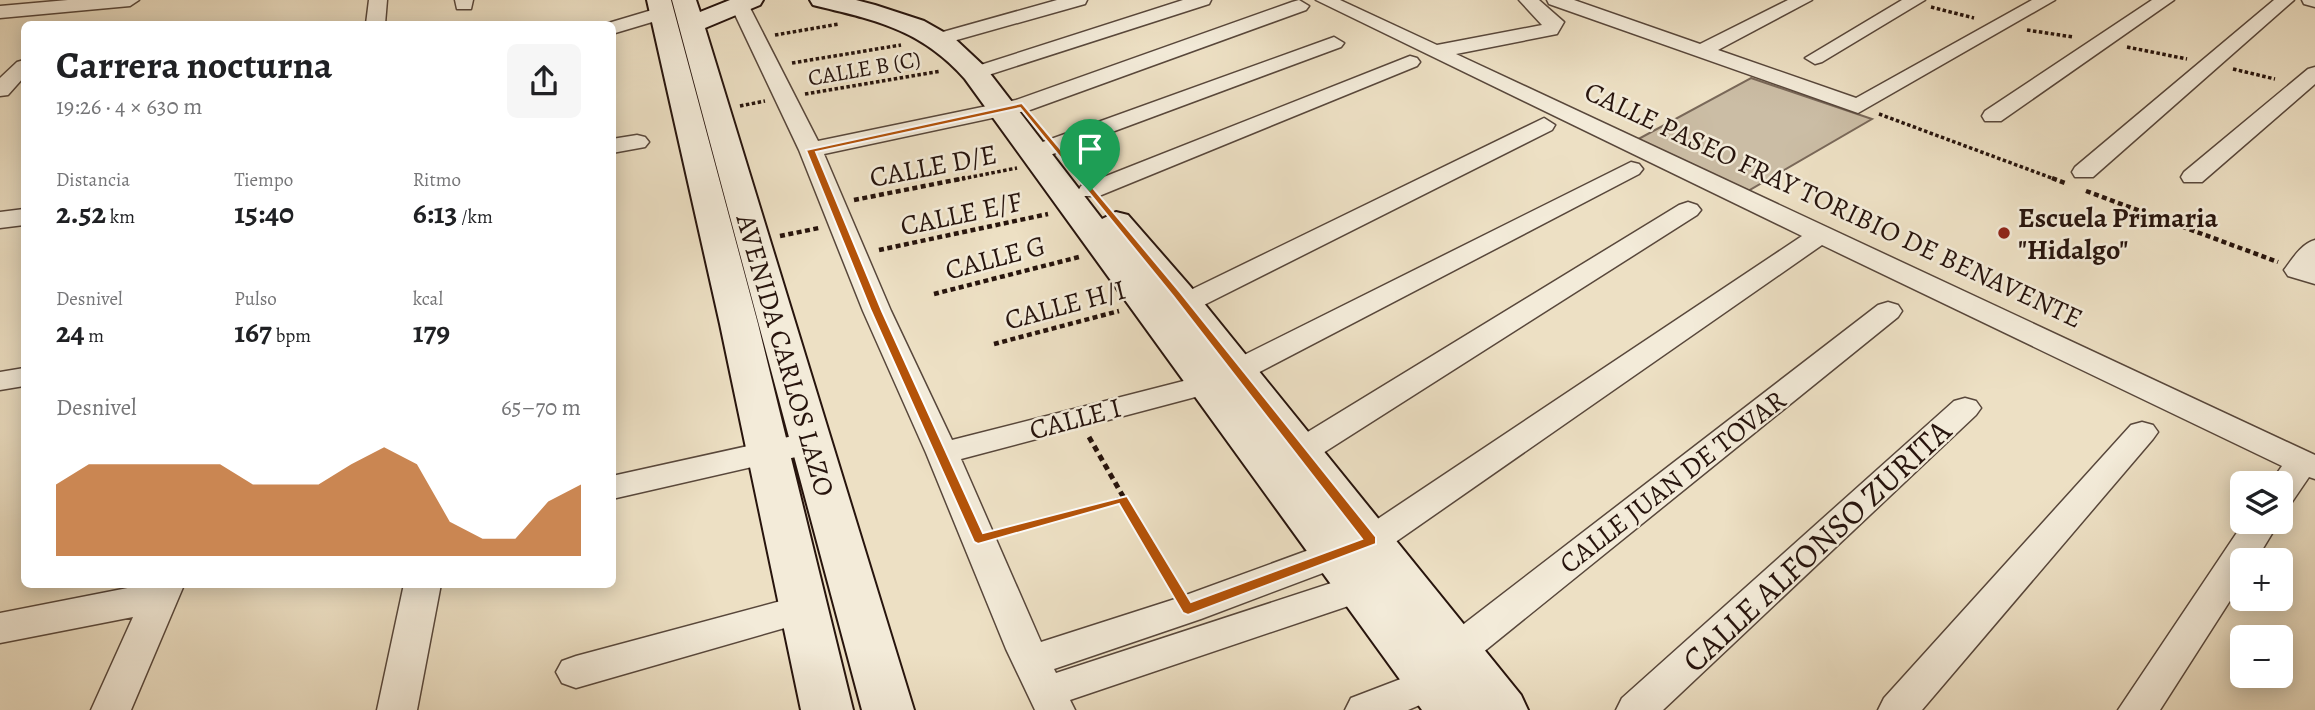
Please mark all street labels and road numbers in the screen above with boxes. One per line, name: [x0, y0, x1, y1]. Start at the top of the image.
street label: CALLE B (C): [805, 43, 923, 94]
street label: CALLE PASEO FRAY TORIBIO DE BENAVENTE: [1578, 72, 2089, 337]
street label: CALLE D/E: [866, 135, 1000, 197]
street label: CALLE E/F: [897, 183, 1025, 245]
street label: AVENIDA CARLOS LAZO: [726, 209, 844, 501]
street label: CALLE G: [941, 226, 1049, 290]
street label: CALLE H/I: [1001, 271, 1130, 339]
street label: CALLE JUAN DE TOVAR: [1551, 381, 1794, 582]
street label: CALLE I: [1025, 389, 1125, 449]
street label: CALLE ALFONSO ZURITA: [1672, 408, 1961, 682]

